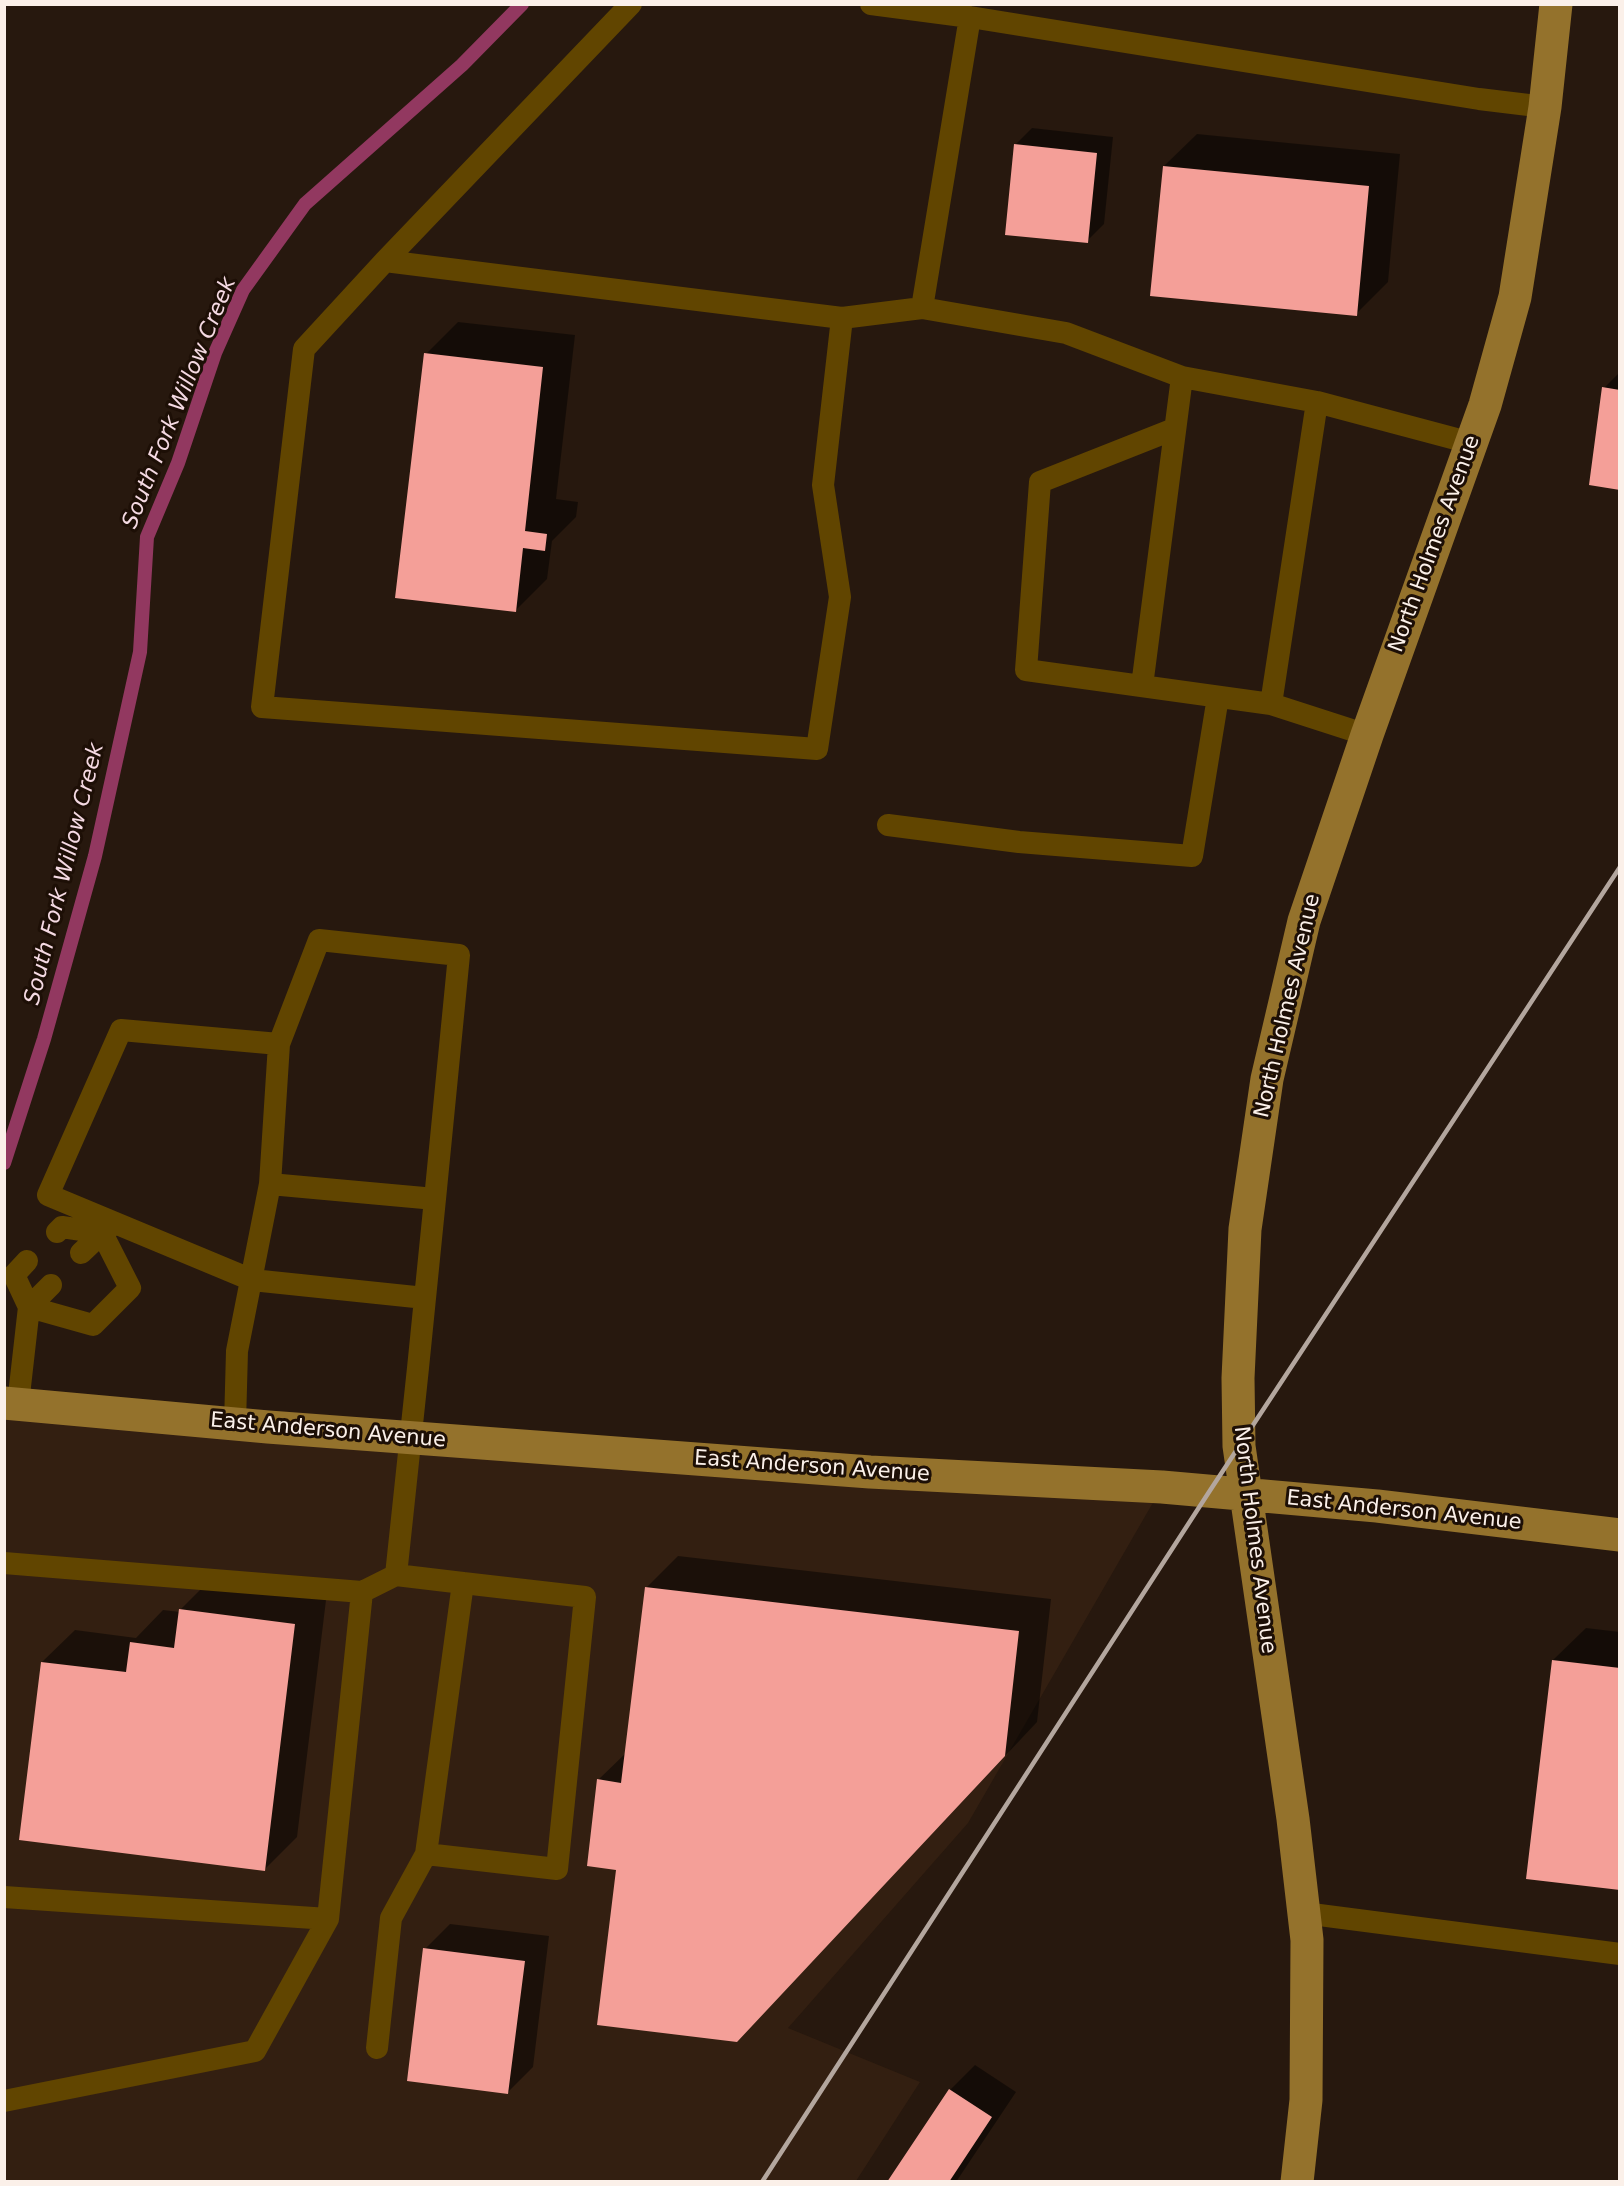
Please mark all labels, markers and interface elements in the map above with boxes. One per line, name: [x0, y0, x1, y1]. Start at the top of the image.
water label: South Fork Willow Creek: [117, 274, 243, 532]
street label: North Holmes Avenue: [1384, 432, 1486, 656]
water label: South Fork Willow Creek: [20, 741, 110, 1007]
street label: North Holmes Avenue: [1250, 892, 1326, 1120]
street label: East Anderson Avenue: [209, 1408, 447, 1454]
street label: North Holmes Avenue: [1228, 1425, 1280, 1655]
street label: East Anderson Avenue: [693, 1446, 931, 1488]
street label: East Anderson Avenue: [1285, 1486, 1523, 1536]

